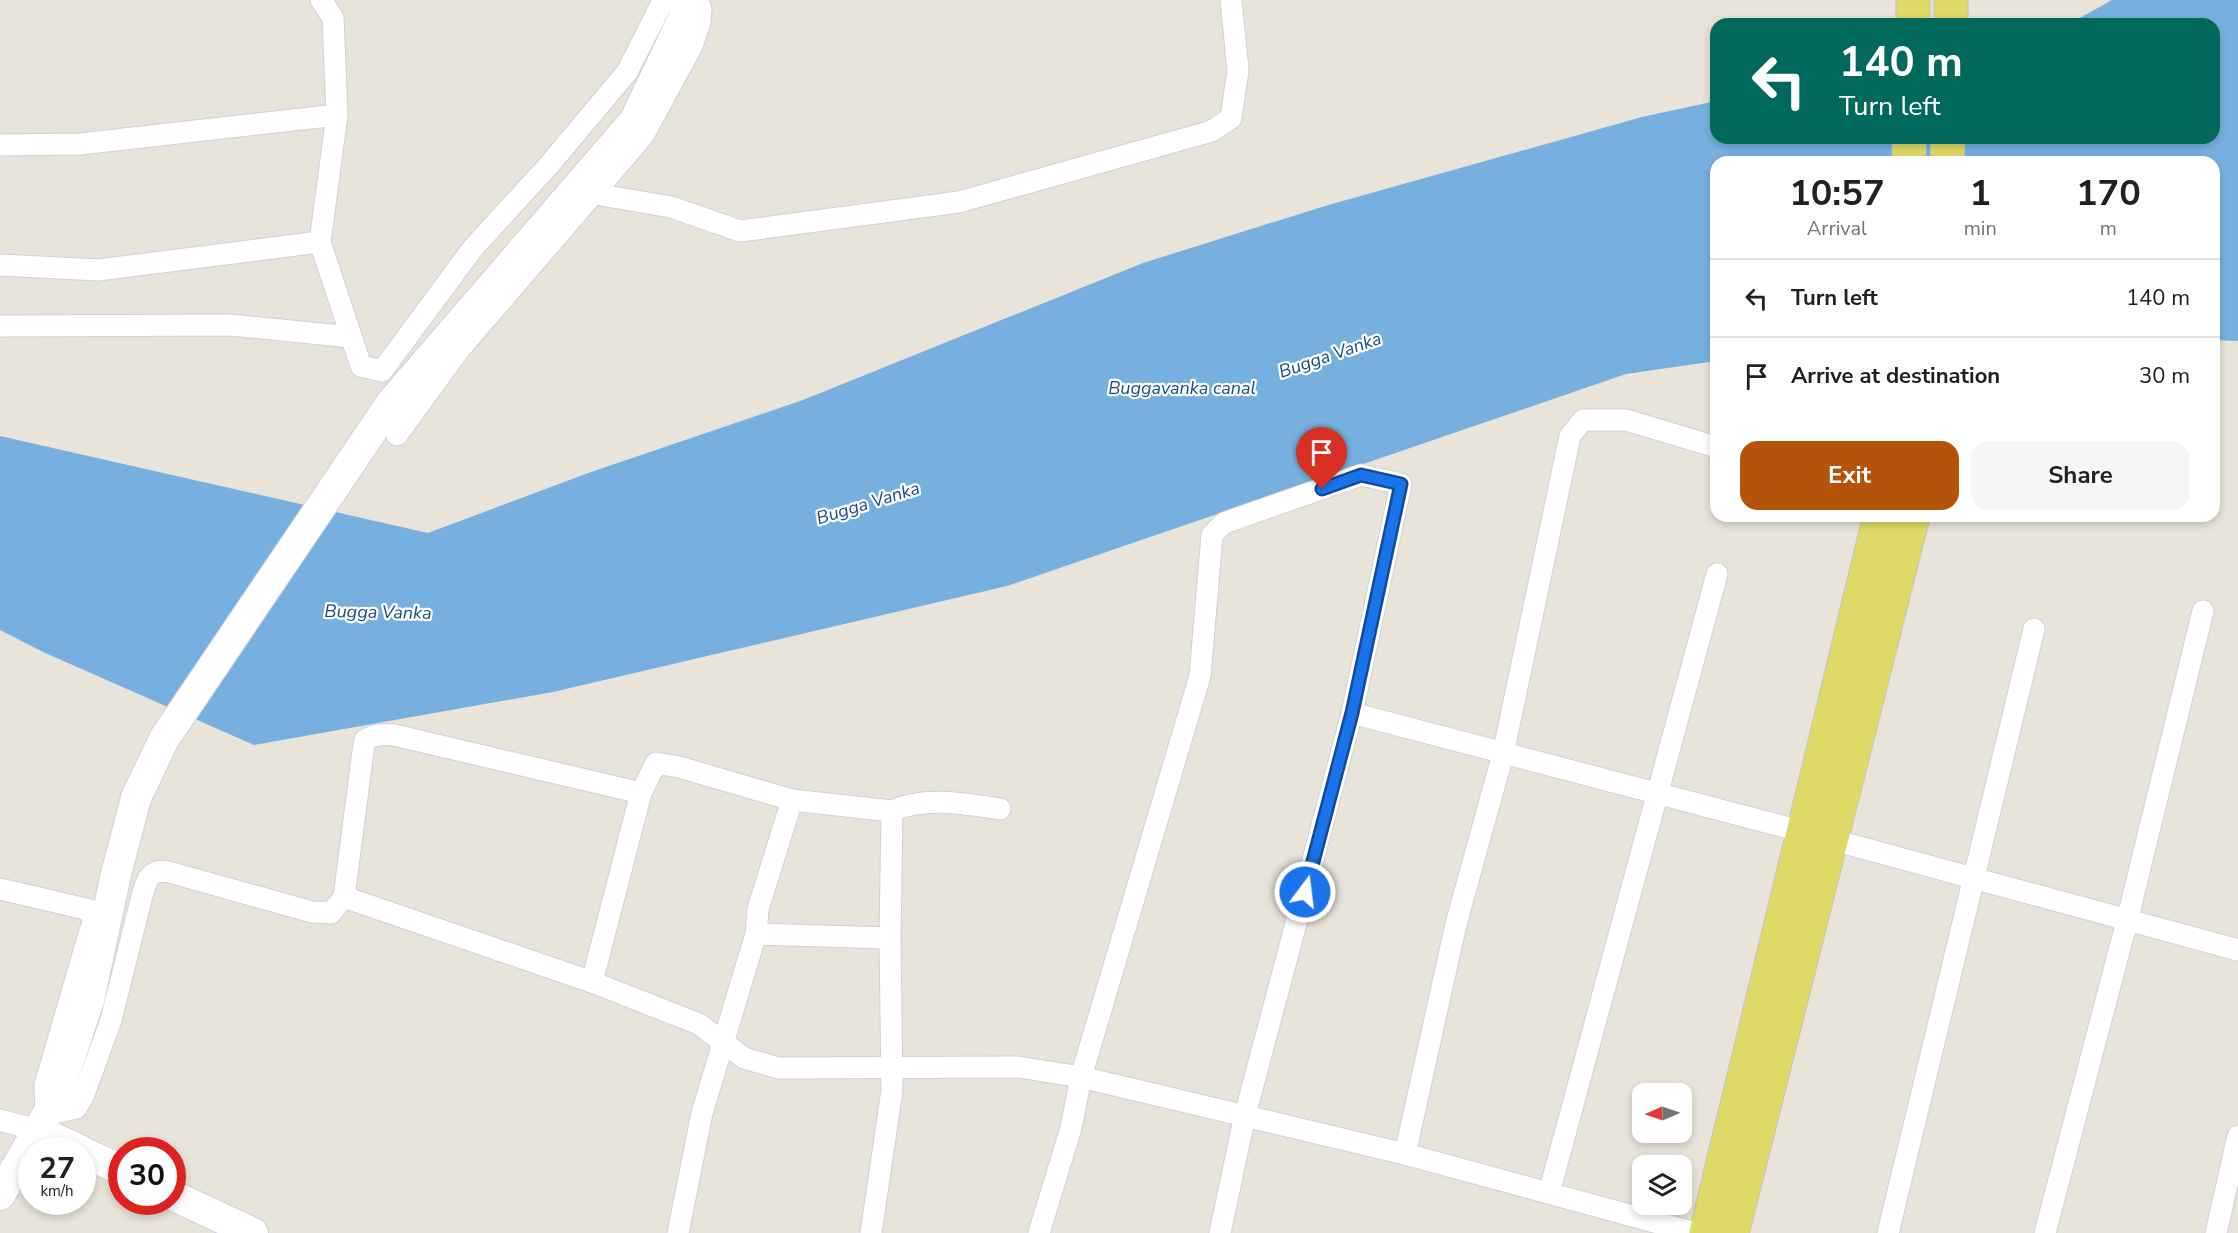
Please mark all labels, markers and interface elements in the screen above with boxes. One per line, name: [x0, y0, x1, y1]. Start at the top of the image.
text: 140 m: [1839, 34, 1963, 91]
icon: left: [1740, 42, 1818, 120]
text: Turn left: [1839, 88, 1940, 125]
text: 10:57: [1789, 169, 1885, 218]
text: 1: [1969, 169, 1991, 218]
text: 170: [2076, 169, 2141, 218]
text: Arrival: [1807, 215, 1867, 242]
text: min: [1964, 215, 1997, 242]
text: m: [2100, 215, 2117, 242]
icon: left: [1740, 282, 1773, 315]
text: Turn left: [1791, 283, 1878, 313]
text: 140 m: [2126, 283, 2190, 313]
water label: Bugga Vanka: [1275, 326, 1385, 384]
icon: arrive: [1740, 360, 1773, 393]
text: Arrive at destination: [1791, 361, 2000, 391]
text: 30 m: [2139, 361, 2190, 391]
water label: Buggavanka canal: [1108, 376, 1256, 400]
pin: [1296, 427, 1347, 489]
icon: arrive: [1305, 436, 1338, 469]
button: Exit: [1740, 441, 1959, 510]
button: Share: [1971, 441, 2190, 510]
water label: Bugga Vanka: [813, 476, 923, 530]
water label: Bugga Vanka: [324, 599, 432, 625]
position arrow: [1273, 860, 1337, 924]
north arrow: [1632, 1083, 1692, 1143]
map controls: [1632, 1083, 1692, 1215]
speed limit sign: 30: [108, 1137, 186, 1215]
text: 27: [39, 1148, 75, 1189]
button: layers: [1632, 1155, 1692, 1215]
text: km/h: [40, 1181, 74, 1201]

